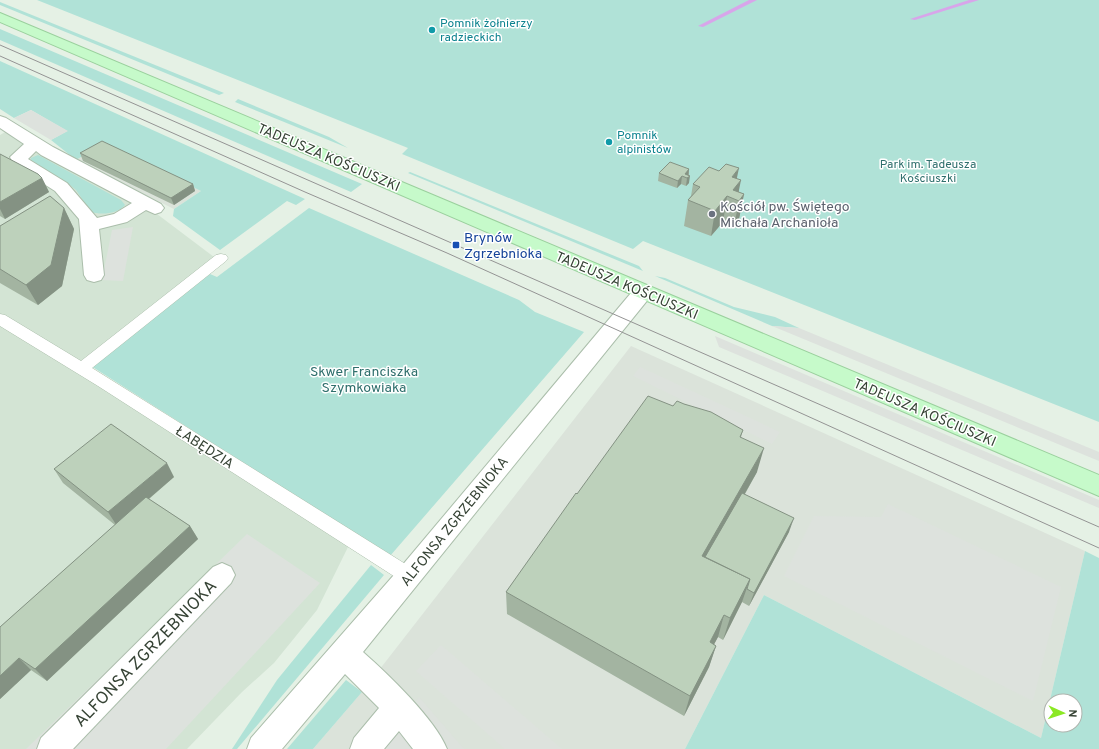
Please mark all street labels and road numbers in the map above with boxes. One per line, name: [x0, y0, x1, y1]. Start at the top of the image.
street label: TADEUSZA KOŚCIUSZKI: [255, 120, 403, 196]
street label: TADEUSZA KOŚCIUSZKI: [553, 248, 701, 324]
street label: TADEUSZA KOŚCIUSZKI: [851, 375, 999, 451]
street label: ŁABĘDZIA: [172, 423, 237, 473]
street label: ALFONSA ZGRZEBNIOKA: [398, 454, 513, 590]
street label: ALFONSA ZGRZEBNIOKA: [70, 576, 223, 733]

